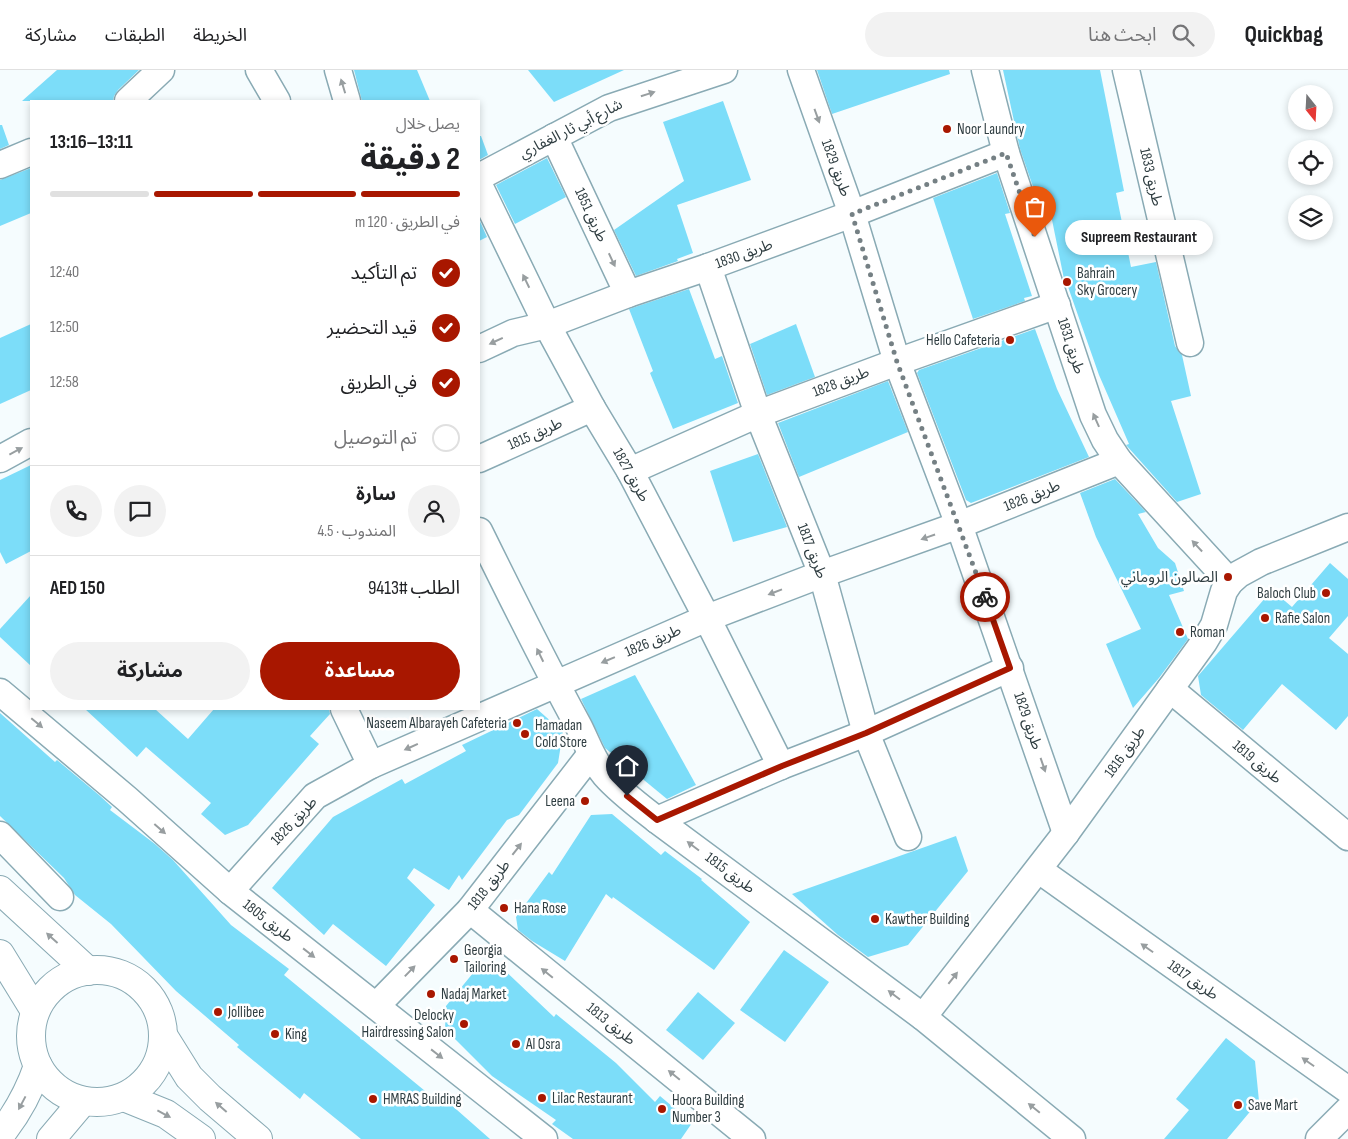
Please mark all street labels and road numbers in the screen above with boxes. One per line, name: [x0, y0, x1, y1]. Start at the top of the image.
street label: شارع أبي ثار الغفاري: [516, 95, 627, 165]
street label: طريق 1829: [817, 137, 855, 199]
street label: طريق 1833: [1135, 146, 1167, 208]
street label: طريق 1851: [570, 185, 612, 245]
street label: طريق 1830: [713, 235, 775, 273]
street label: طريق 1831: [1053, 315, 1089, 377]
street label: طريق 1828: [810, 362, 872, 402]
street label: طريق 1815: [505, 414, 565, 454]
street label: طريق 1827: [608, 445, 654, 505]
street label: طريق 1826: [1001, 476, 1063, 516]
street label: طريق 1817: [793, 521, 831, 581]
street label: طريق 1826: [622, 621, 684, 661]
street label: طريق 1829: [1009, 690, 1047, 752]
street label: طريق 1816: [1100, 723, 1150, 781]
street label: طريق 1819: [1229, 736, 1285, 788]
street label: طريق 1826: [267, 793, 321, 849]
street label: طريق 1815: [701, 848, 759, 898]
street label: طريق 1818: [464, 856, 514, 914]
street label: طريق 1805: [239, 895, 297, 947]
street label: طريق 1817: [1164, 956, 1222, 1004]
street label: طريق 1813: [582, 998, 640, 1050]

